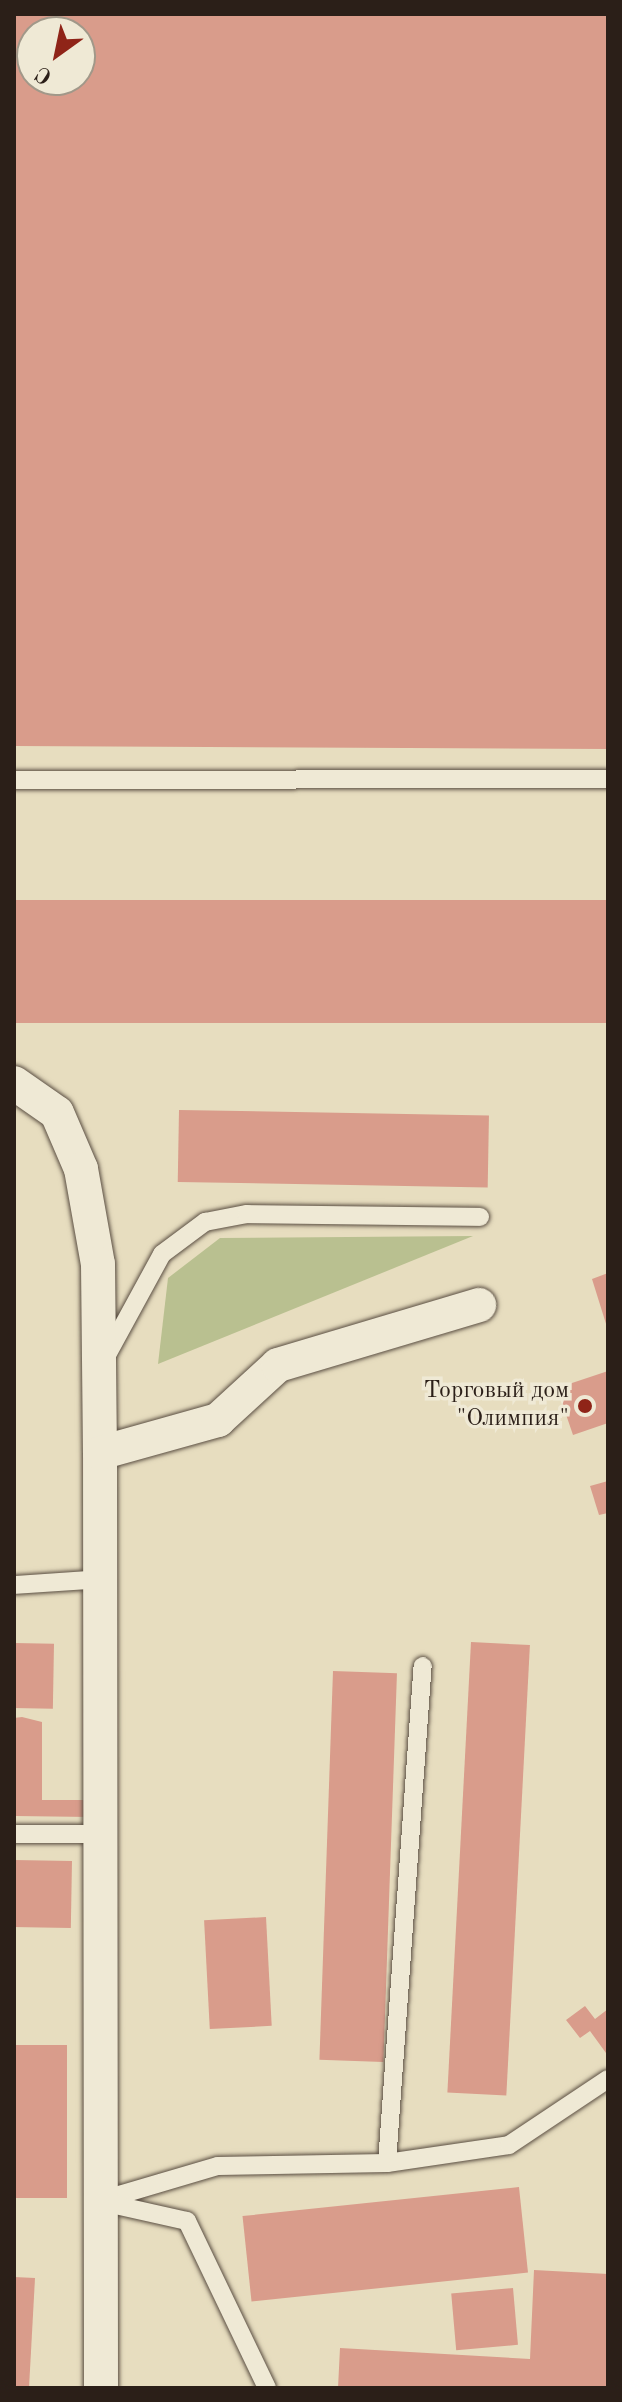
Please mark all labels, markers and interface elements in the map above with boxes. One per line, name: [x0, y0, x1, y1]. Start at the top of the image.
north arrow: [16, 16, 96, 96]
text: С: [32, 61, 56, 88]
place label: Торговый дом "Олимпия": [424, 1378, 569, 1434]
marker: Торговый дом "Олимпия": [576, 1397, 594, 1415]

